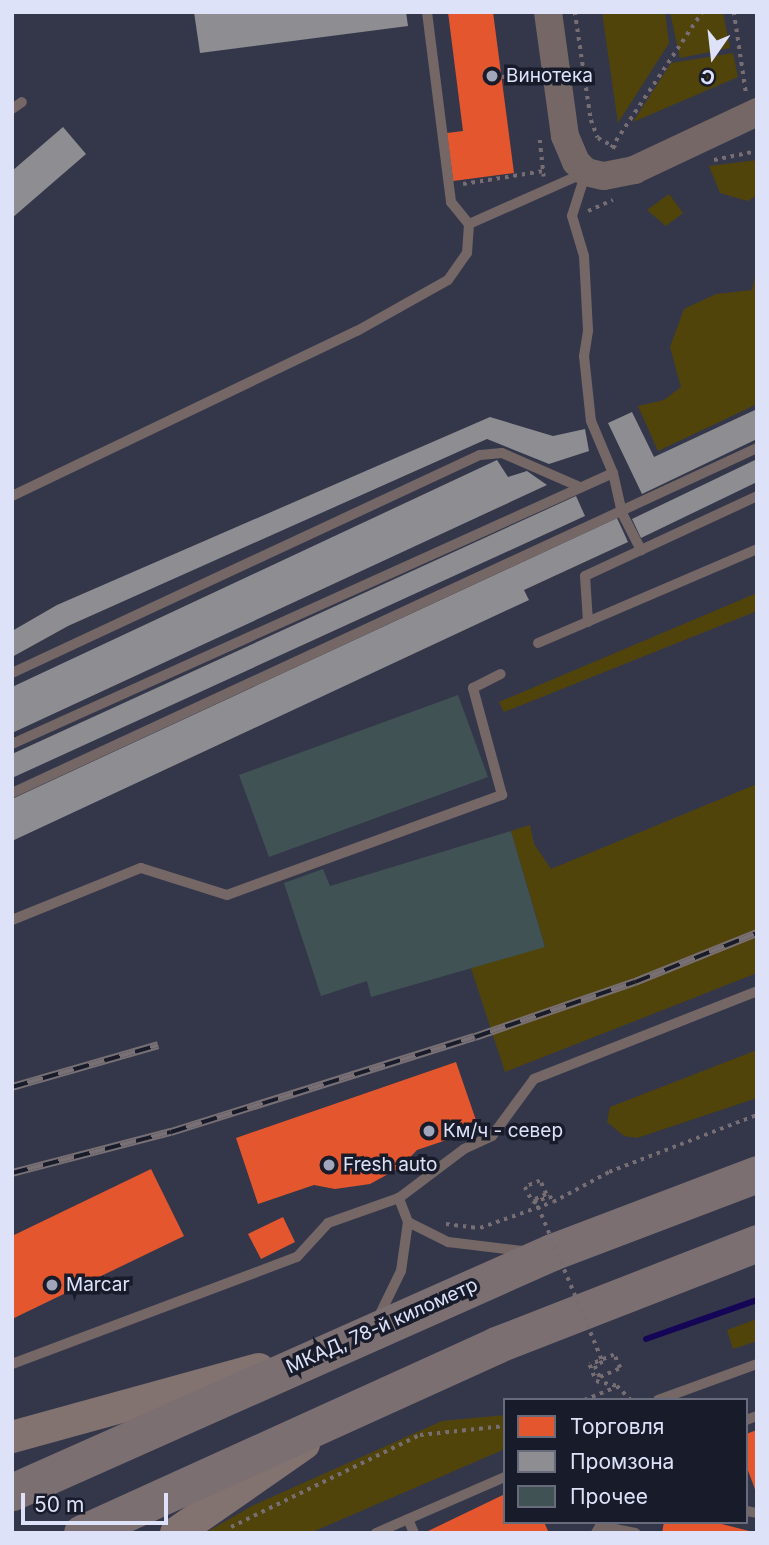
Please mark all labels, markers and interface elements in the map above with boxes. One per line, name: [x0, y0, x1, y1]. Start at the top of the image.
north arrow: [678, 21, 748, 91]
text: С: [698, 64, 717, 90]
place label: Винотека: [506, 65, 593, 87]
marker: Винотека: [484, 68, 500, 84]
place label: Км/ч - север: [443, 1120, 563, 1142]
marker: Км/ч - север: [421, 1123, 437, 1139]
place label: Fresh auto: [343, 1154, 438, 1176]
marker: Fresh auto: [321, 1157, 337, 1173]
street label: МКАД, 78-й километр: [283, 1273, 481, 1379]
place label: Marcar: [66, 1274, 130, 1296]
marker: Marcar: [44, 1277, 60, 1293]
legend: [503, 1398, 748, 1524]
text: Торговля: [570, 1414, 664, 1439]
text: Промзона: [570, 1449, 674, 1474]
scale bar: [24, 1478, 172, 1522]
text: Прочее: [570, 1484, 648, 1509]
text: 50 m: [34, 1492, 84, 1517]

